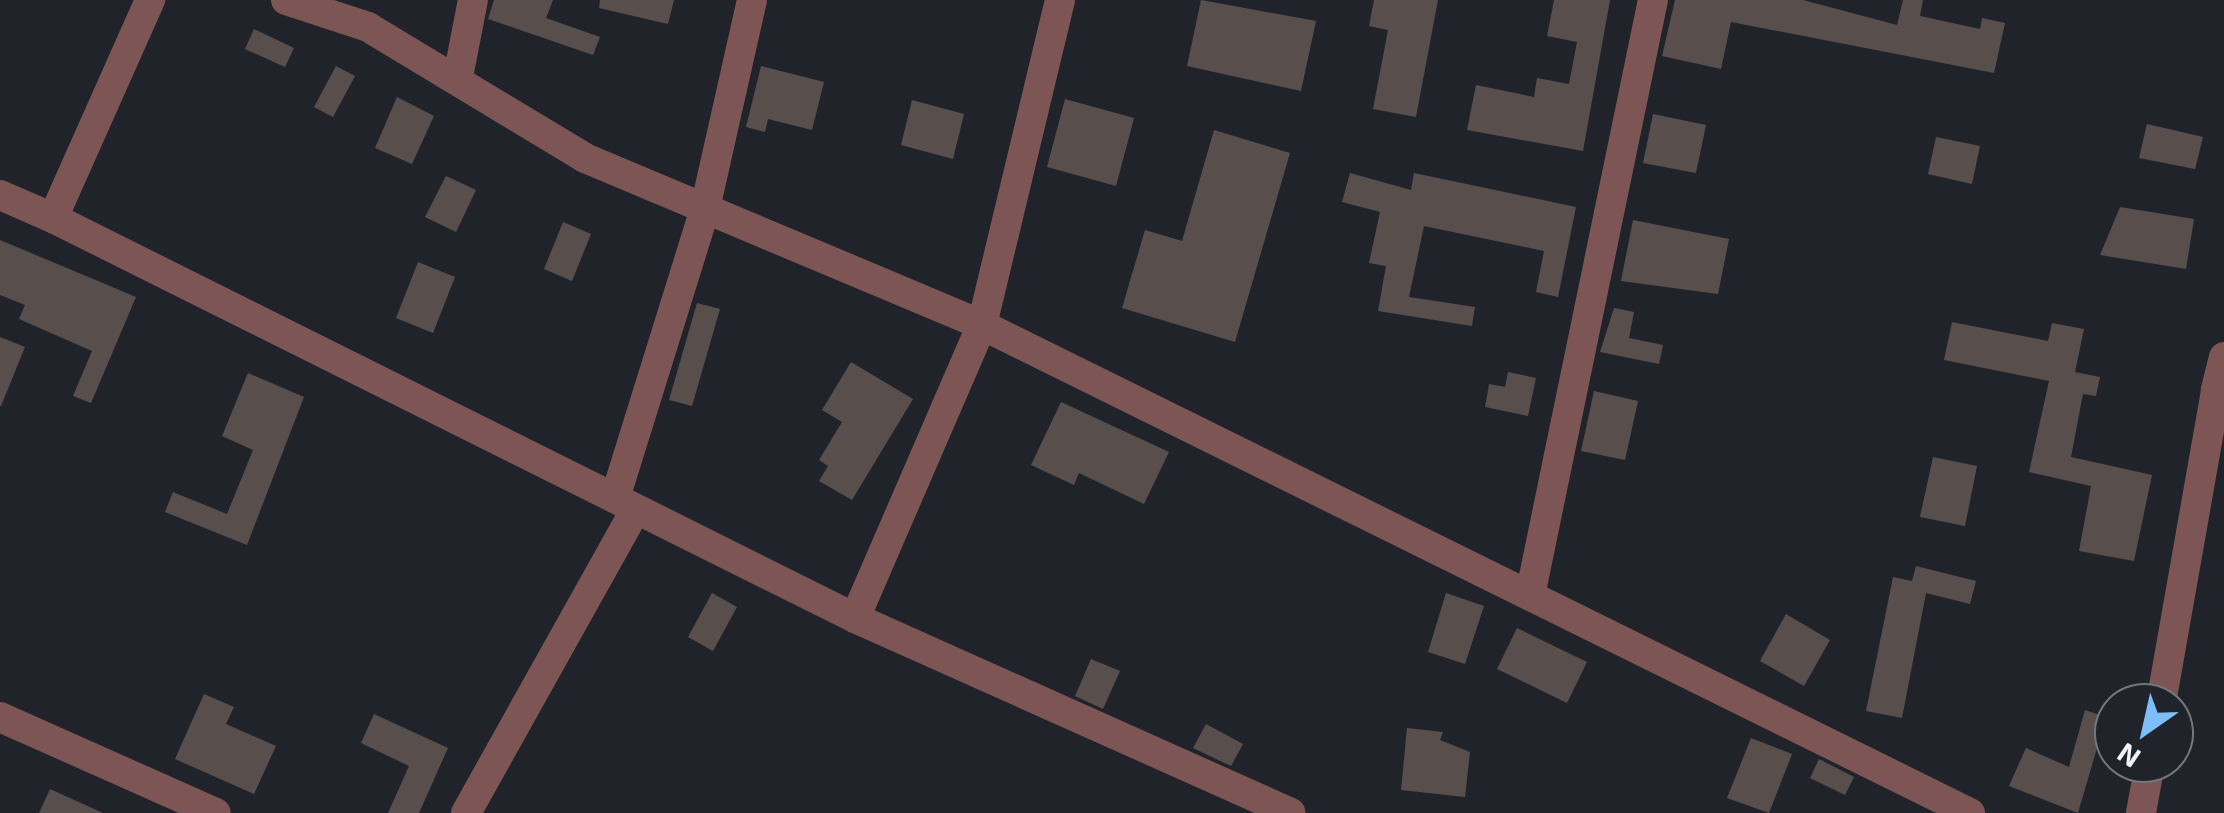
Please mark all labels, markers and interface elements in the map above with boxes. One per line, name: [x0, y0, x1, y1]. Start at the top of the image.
north arrow: [2094, 683, 2194, 783]
text: N: [2110, 736, 2146, 776]

